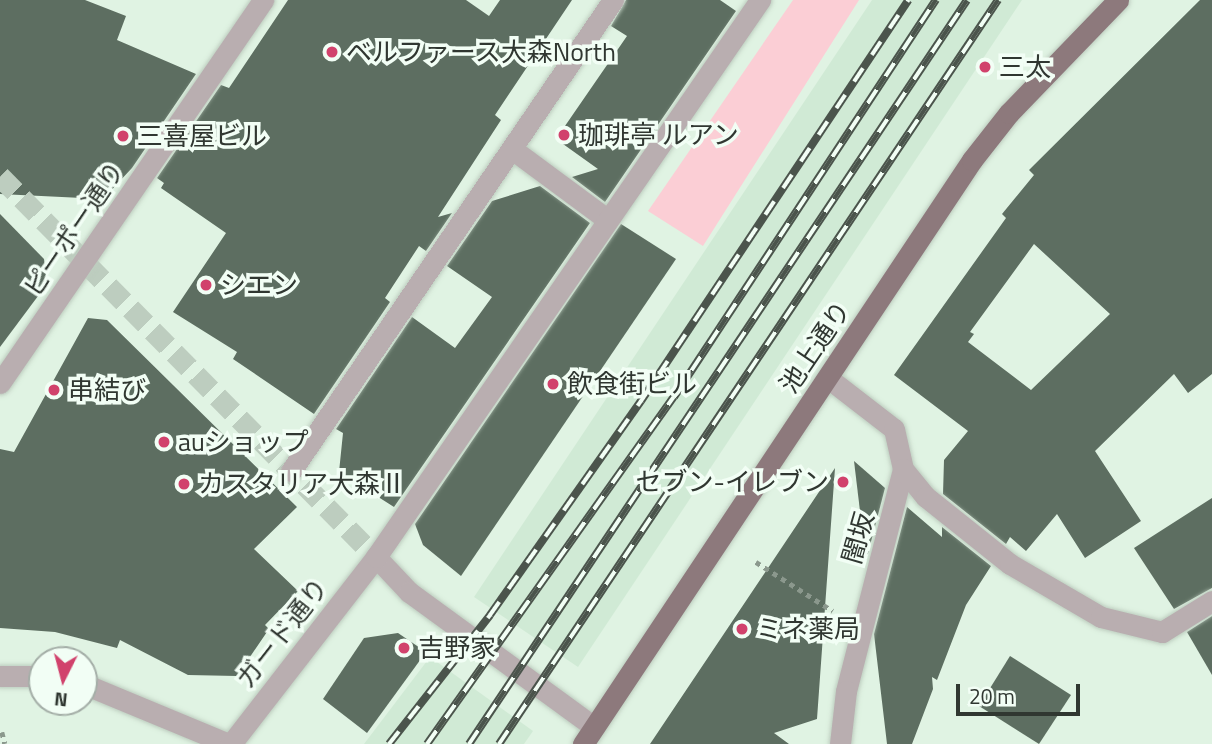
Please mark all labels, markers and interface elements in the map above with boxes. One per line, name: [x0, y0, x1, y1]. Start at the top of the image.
place label: ベルファース大森North: [346, 36, 617, 68]
marker: ベルファース大森North: [324, 44, 340, 60]
place label: 三太: [999, 51, 1051, 83]
marker: 三太: [977, 59, 993, 75]
place label: 珈琲亭 ルアン: [578, 119, 740, 151]
place label: 三喜屋ビル: [137, 120, 267, 152]
marker: 珈琲亭 ルアン: [556, 127, 572, 143]
marker: 三喜屋ビル: [115, 128, 131, 144]
street label: ピーポー通り: [17, 156, 131, 302]
place label: シエン: [220, 269, 298, 301]
marker: シエン: [198, 277, 214, 293]
street label: 池上通り: [773, 295, 857, 399]
place label: 飲食街ビル: [567, 368, 697, 400]
place label: 串結び: [68, 374, 146, 406]
marker: 飲食街ビル: [545, 376, 561, 392]
marker: 串結び: [46, 382, 62, 398]
place label: auショップ: [178, 426, 309, 458]
marker: auショップ: [156, 434, 172, 450]
place label: セブン-イレブン: [636, 466, 829, 498]
place label: カスタリア大森Ⅱ: [198, 468, 406, 500]
marker: セブン-イレブン: [835, 474, 851, 490]
marker: カスタリア大森Ⅱ: [176, 476, 192, 492]
street label: 闇坂: [836, 509, 880, 567]
street label: ガード通り: [230, 572, 334, 694]
place label: ミネ薬局: [756, 613, 860, 645]
marker: ミネ薬局: [734, 621, 750, 637]
place label: 吉野家: [418, 632, 496, 664]
marker: 吉野家: [396, 640, 412, 656]
north arrow: [28, 646, 98, 716]
scale bar: [960, 670, 1084, 714]
text: 20 m: [969, 680, 1015, 712]
text: N: [53, 685, 69, 716]

